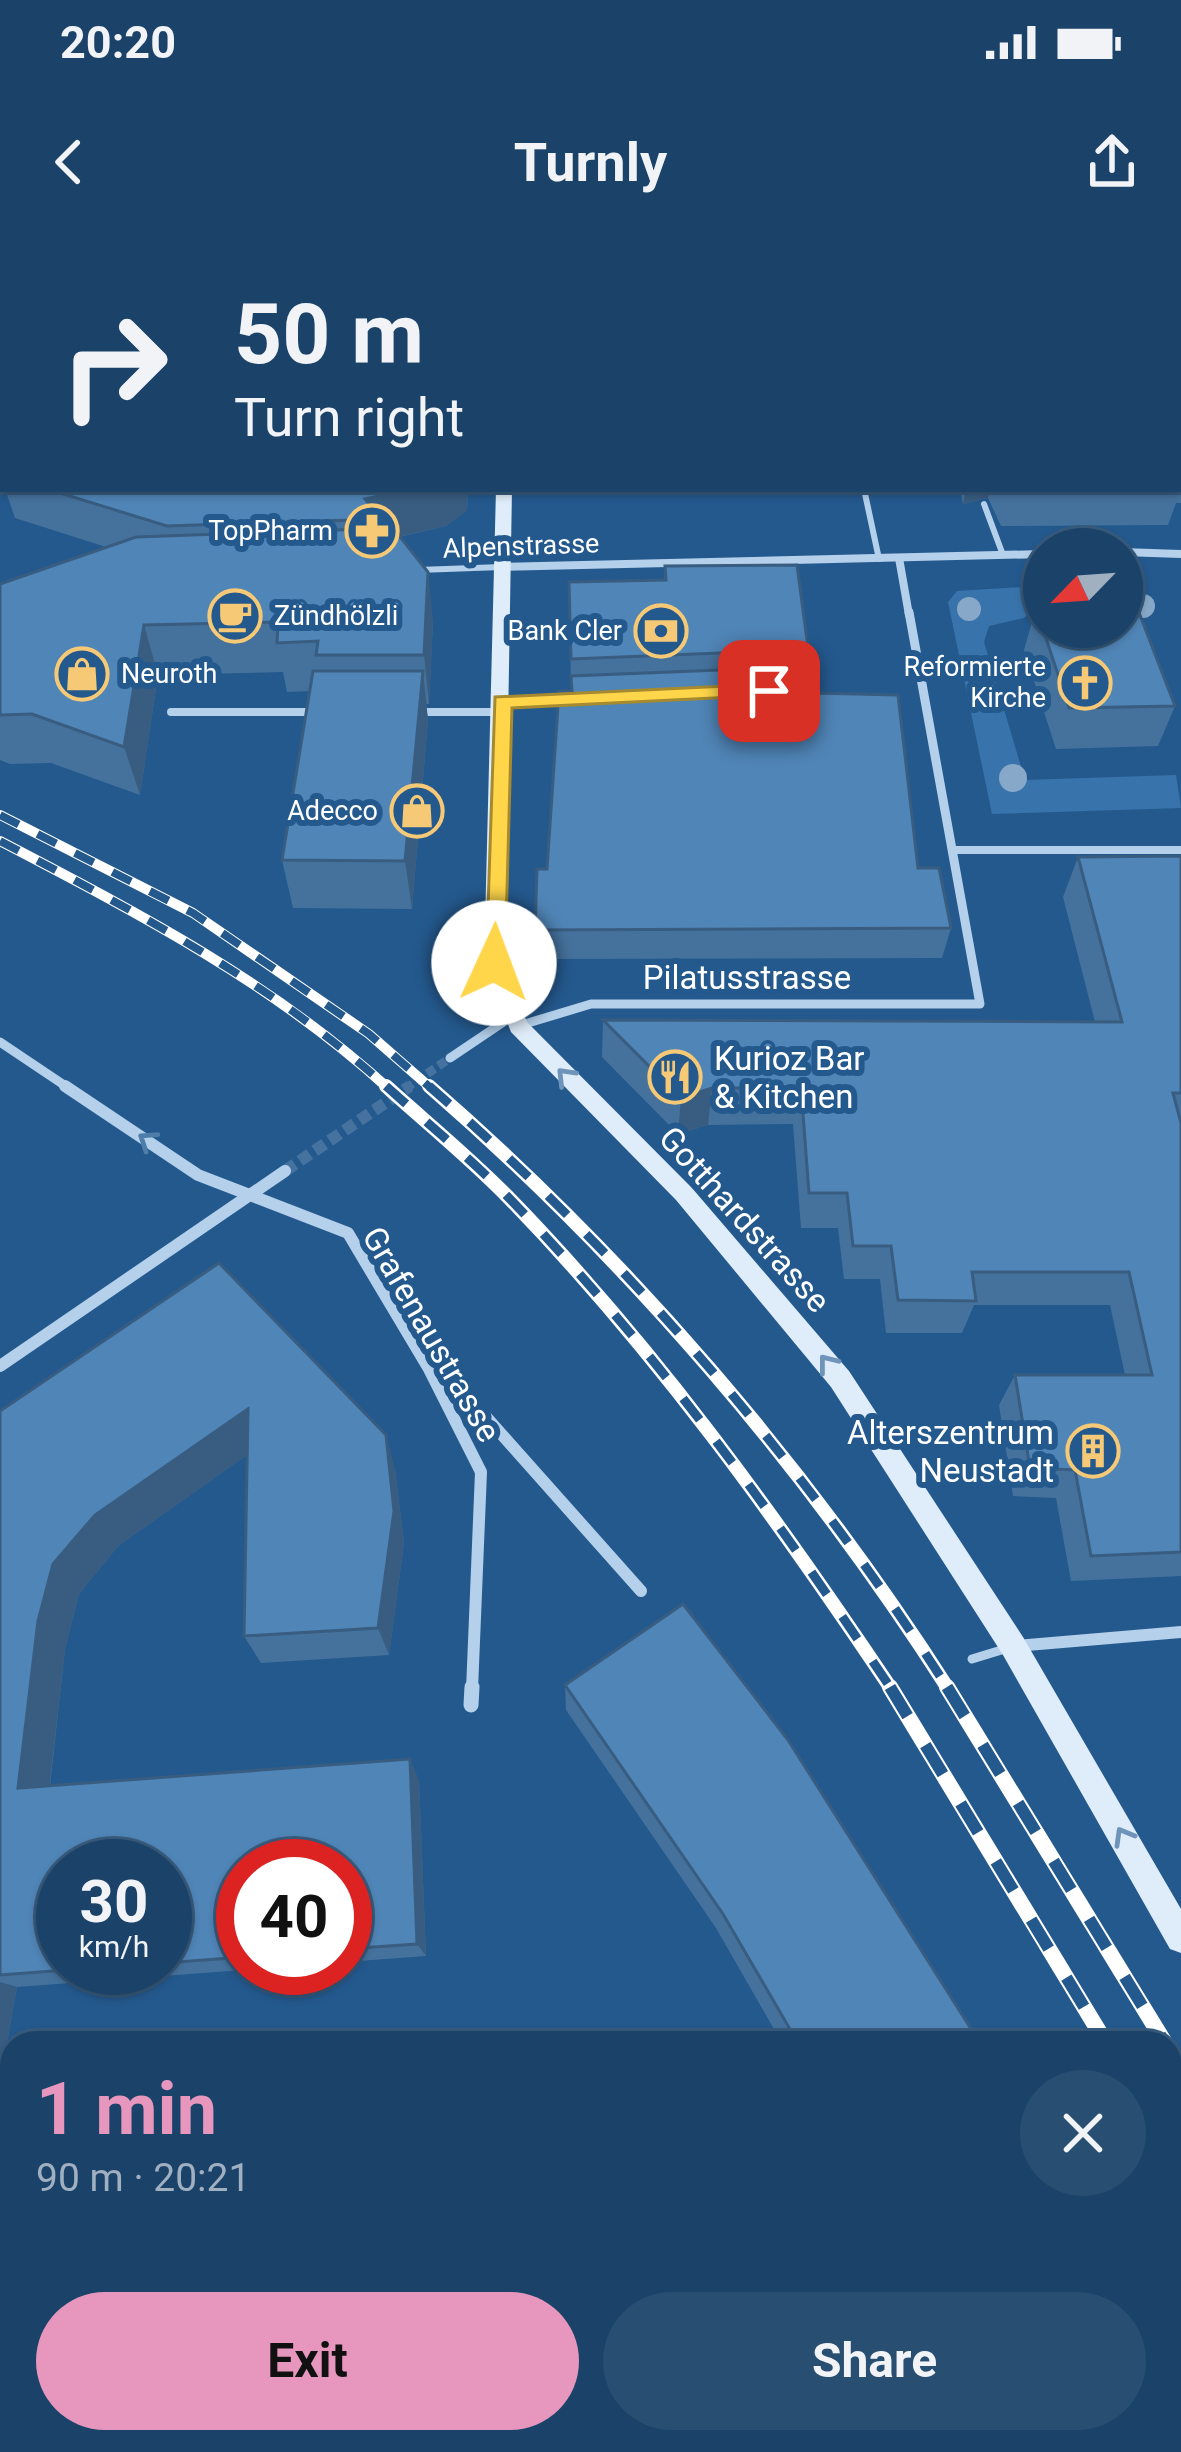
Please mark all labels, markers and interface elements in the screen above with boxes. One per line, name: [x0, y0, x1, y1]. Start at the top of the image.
text: 20:20: [60, 16, 176, 69]
icon: back: [36, 129, 102, 195]
icon: share: [1079, 129, 1145, 195]
text: Turnly: [514, 131, 667, 194]
text: 50 m: [234, 285, 424, 384]
icon: right: [36, 288, 192, 444]
text: Turn right: [234, 386, 464, 449]
pharmacy icon: TopPharm: [344, 503, 400, 559]
place label: TopPharm: [208, 515, 333, 547]
street label: Alpenstrasse: [442, 527, 600, 565]
north arrow: [1023, 528, 1143, 648]
map controls: [1023, 528, 1143, 648]
cafe icon: Zündhölzli: [207, 588, 263, 644]
place label: Zündhölzli: [274, 600, 398, 632]
bank icon: Bank Cler: [633, 603, 689, 659]
place label: Bank Cler: [508, 615, 622, 647]
pin: [718, 640, 820, 742]
shop icon: Neuroth: [54, 646, 110, 702]
place label: Reformierte Kirche: [904, 651, 1046, 714]
church icon: Reformierte Kirche: [1057, 655, 1113, 711]
place label: Neuroth: [121, 658, 217, 690]
icon: arrive: [736, 658, 802, 724]
shop icon: Adecco: [389, 783, 445, 839]
place label: Adecco: [287, 795, 378, 827]
position arrow: [431, 900, 557, 1026]
street label: Pilatusstrasse: [643, 958, 851, 997]
place label: Kurioz Bar & Kitchen: [714, 1039, 865, 1116]
restaurant icon: Kurioz Bar & Kitchen: [647, 1049, 703, 1105]
one-way arrow: [557, 1068, 579, 1090]
street label: Gotthardstrasse: [651, 1118, 838, 1320]
one-way arrow: [138, 1133, 160, 1155]
street label: Grafenaustrasse: [354, 1220, 509, 1449]
one-way arrow: [820, 1355, 841, 1377]
place label: Alterszentrum Neustadt: [847, 1413, 1054, 1490]
building icon: Alterszentrum Neustadt: [1065, 1423, 1121, 1479]
one-way arrow: [1114, 1828, 1137, 1849]
speed limit sign: 40: [216, 1839, 372, 1995]
text: 30: [80, 1866, 148, 1937]
text: km/h: [79, 1929, 149, 1964]
text: 1 min: [36, 2067, 217, 2152]
button: close: [1020, 2070, 1146, 2196]
text: 90 m · 20:21: [36, 2155, 250, 2201]
button: Exit: [36, 2292, 579, 2430]
button: Share: [603, 2292, 1146, 2430]

